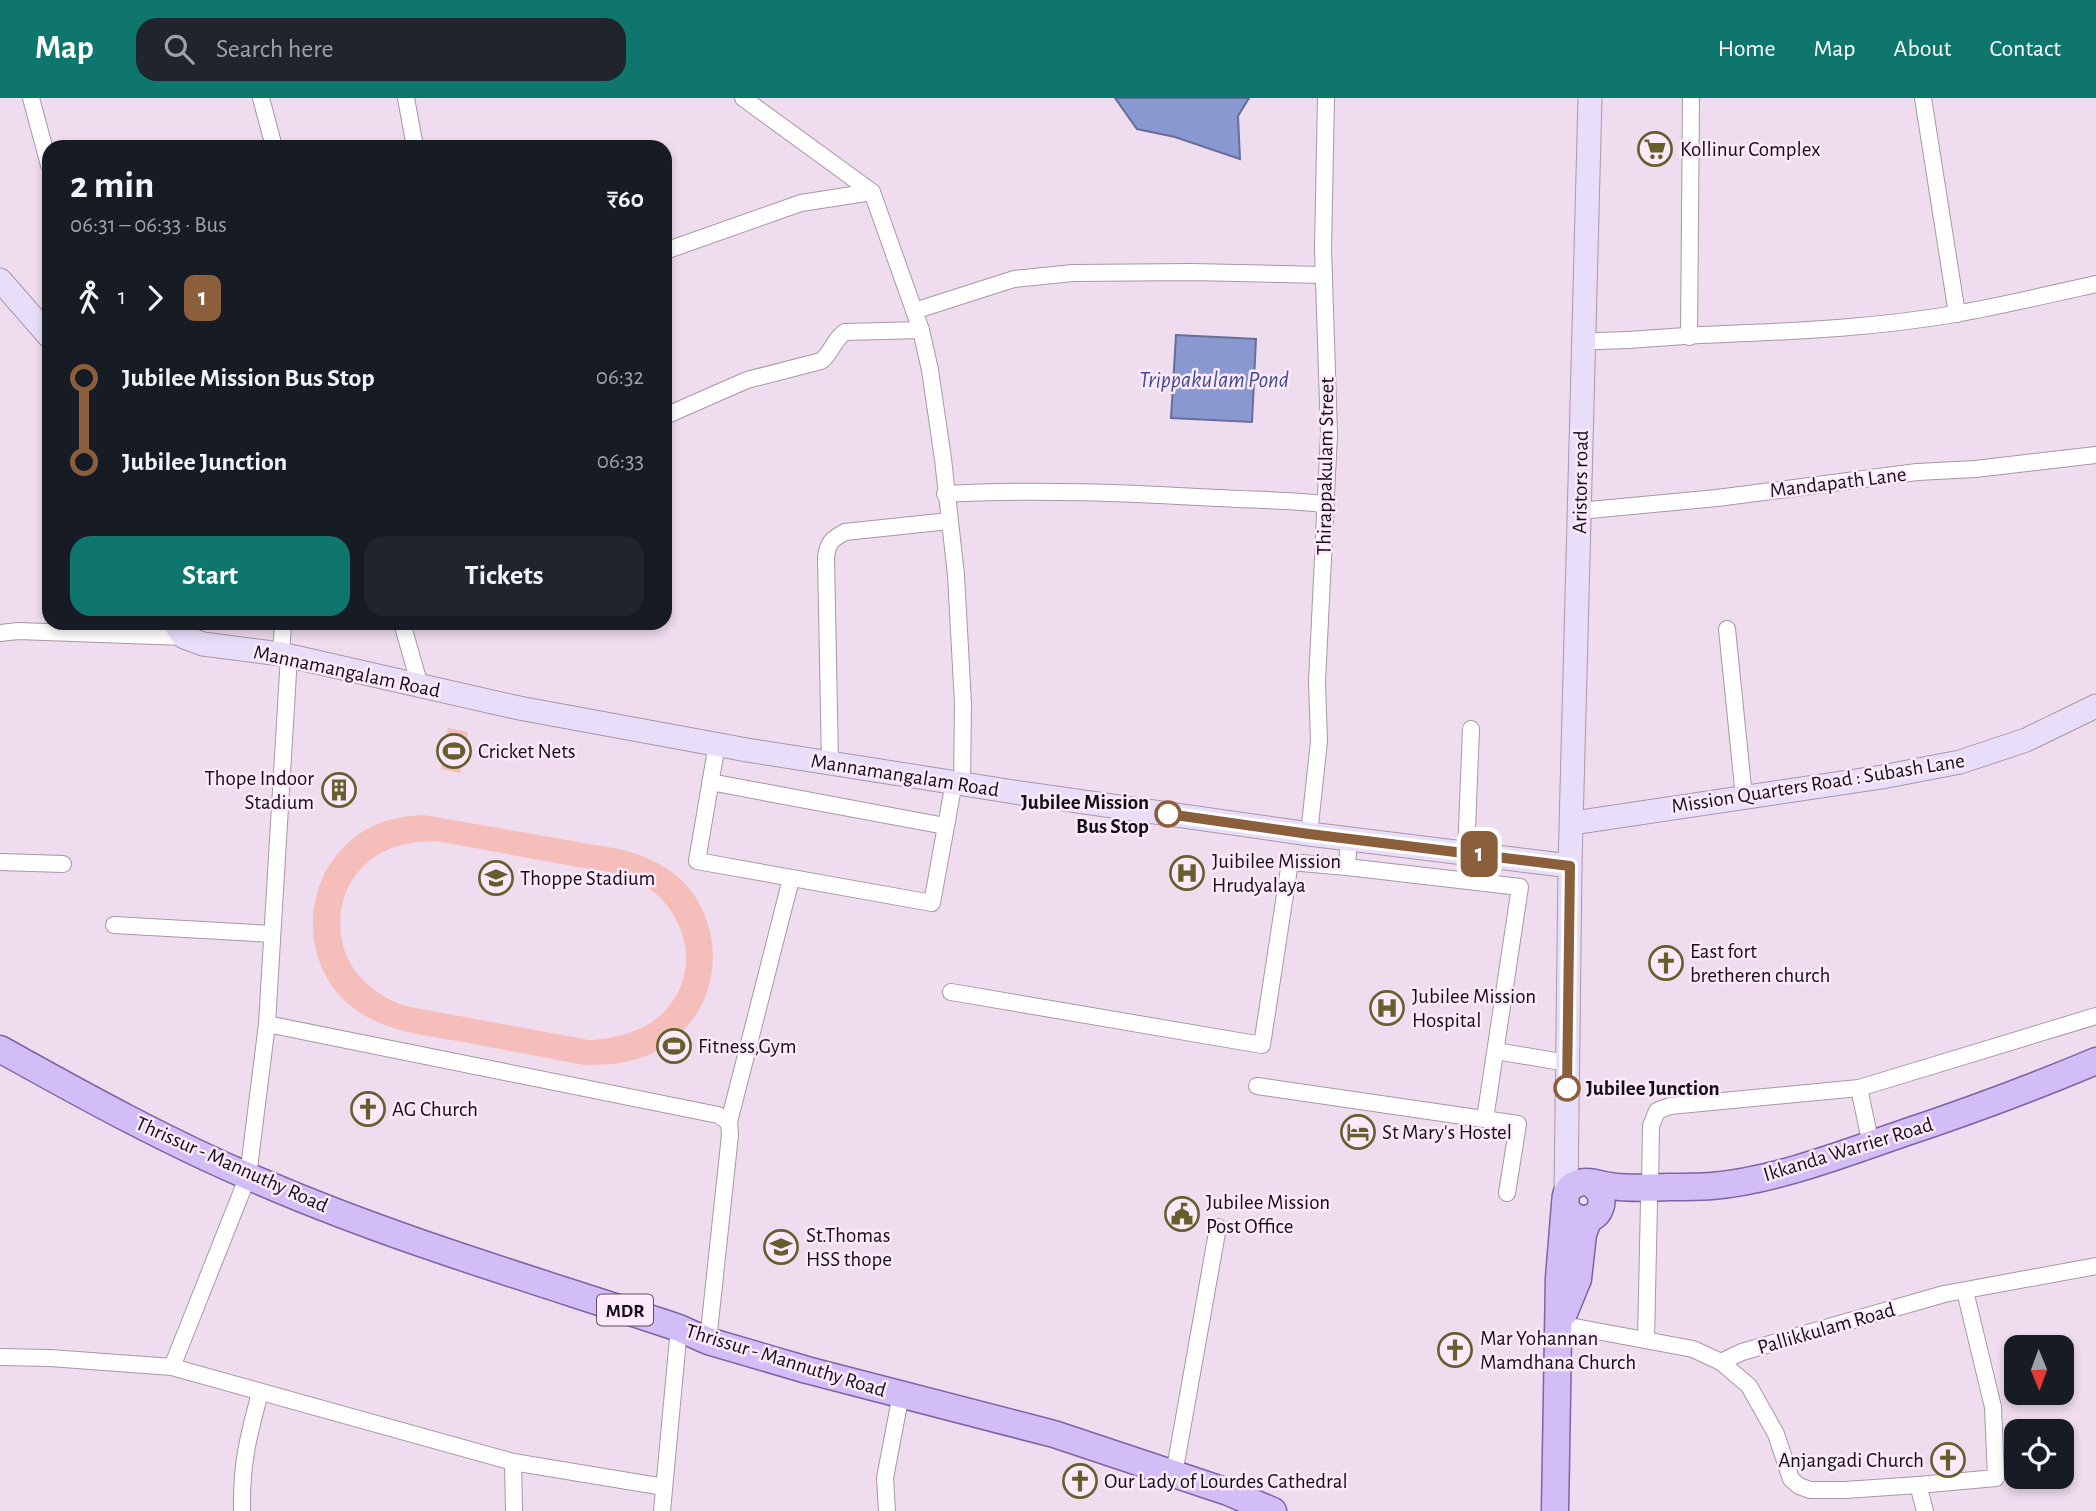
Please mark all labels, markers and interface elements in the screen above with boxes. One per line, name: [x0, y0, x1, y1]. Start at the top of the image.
search box: [136, 18, 626, 81]
icon: search: [160, 30, 198, 68]
text: Map: [35, 32, 94, 65]
text: Search here: [216, 36, 334, 62]
text: Home: [1718, 37, 1776, 61]
text: Map: [1814, 37, 1856, 61]
text: About: [1894, 37, 1951, 61]
text: Contact: [1989, 37, 2061, 61]
supermarket icon: Kollinur Complex: [1636, 130, 1674, 168]
place label: Kollinur Complex: [1680, 139, 1820, 160]
text: 2 min: [70, 167, 154, 205]
text: ₹60: [607, 186, 644, 212]
text: 06:31 – 06:33 · Bus: [70, 214, 227, 237]
icon: walk: [70, 279, 108, 317]
icon: forward: [136, 279, 174, 317]
text: 1: [118, 286, 126, 309]
text: 1: [198, 286, 207, 310]
text: Jubilee Mission Bus Stop: [122, 365, 375, 391]
text: 06:32: [596, 366, 644, 389]
water label: Trippakulam Pond: [1139, 369, 1289, 392]
street label: Thirappakulam Street: [1313, 376, 1338, 555]
street label: Aristors road: [1569, 430, 1592, 534]
text: Jubilee Junction: [122, 449, 287, 475]
text: 06:33: [597, 450, 644, 473]
street label: Mandapath Lane: [1769, 464, 1908, 501]
button: Start: [70, 536, 350, 616]
button: Tickets: [364, 536, 644, 616]
street label: Mannamangalam Road: [252, 641, 442, 702]
sports icon: Cricket Nets: [435, 732, 473, 770]
place label: Cricket Nets: [478, 741, 576, 762]
street label: Mannamangalam Road: [809, 750, 1001, 801]
street label: Mission Quarters Road : Subash Lane: [1670, 750, 1966, 817]
place label: Thope Indoor Stadium: [205, 768, 314, 813]
building icon: Thope Indoor Stadium: [320, 771, 358, 809]
place label: Jubilee Mission Bus Stop: [1021, 792, 1149, 837]
marker: Jubilee Mission Bus Stop: [1155, 801, 1181, 827]
line badge: 1: [1456, 831, 1502, 877]
text: 1: [1475, 842, 1483, 866]
place label: Juibilee Mission Hrudyalaya: [1212, 851, 1341, 896]
hospital icon: Juibilee Mission Hrudyalaya: [1168, 854, 1206, 892]
school or university icon: Thoppe Stadium: [477, 859, 515, 897]
place label: Thoppe Stadium: [520, 868, 655, 889]
place label: East fort bretheren church: [1690, 941, 1830, 986]
church icon: East fort bretheren church: [1647, 944, 1685, 982]
place label: Jubilee Mission Hospital: [1412, 986, 1536, 1031]
hospital icon: Jubilee Mission Hospital: [1368, 989, 1406, 1027]
sports icon: Fitness,Gym: [655, 1027, 693, 1065]
place label: Fitness,Gym: [698, 1036, 796, 1057]
marker: Jubilee Junction: [1554, 1075, 1580, 1101]
place label: Jubilee Junction: [1586, 1078, 1720, 1099]
church icon: AG Church: [349, 1090, 387, 1128]
place label: AG Church: [392, 1099, 478, 1120]
street label: Thrissur - Mannuthy Road: [132, 1113, 331, 1216]
hotel icon: St Mary's Hostel: [1339, 1113, 1377, 1151]
street label: Ikkanda Warrier Road: [1761, 1114, 1936, 1185]
place label: St Mary's Hostel: [1382, 1122, 1512, 1143]
place label: Jubilee Mission Post Office: [1206, 1192, 1330, 1237]
public building icon: Jubilee Mission Post Office: [1163, 1195, 1201, 1233]
place label: St.Thomas HSS thope: [806, 1225, 892, 1270]
school or university icon: St.Thomas HSS thope: [762, 1228, 800, 1266]
road number: MDR: [597, 1294, 653, 1326]
street label: Pallikkulam Road: [1755, 1299, 1897, 1358]
street label: Thrissur - Mannuthy Road: [683, 1320, 889, 1401]
place label: Mar Yohannan Mamdhana Church: [1480, 1328, 1636, 1373]
church icon: Mar Yohannan Mamdhana Church: [1436, 1331, 1474, 1369]
north arrow: [2004, 1335, 2074, 1405]
map controls: [2004, 1335, 2074, 1489]
button: locate: [2004, 1419, 2074, 1489]
church icon: Anjangadi Church: [1929, 1441, 1967, 1479]
place label: Anjangadi Church: [1778, 1450, 1924, 1471]
church icon: Our Lady of Lourdes Cathedral: [1061, 1462, 1099, 1500]
place label: Our Lady of Lourdes Cathedral: [1104, 1471, 1348, 1492]

